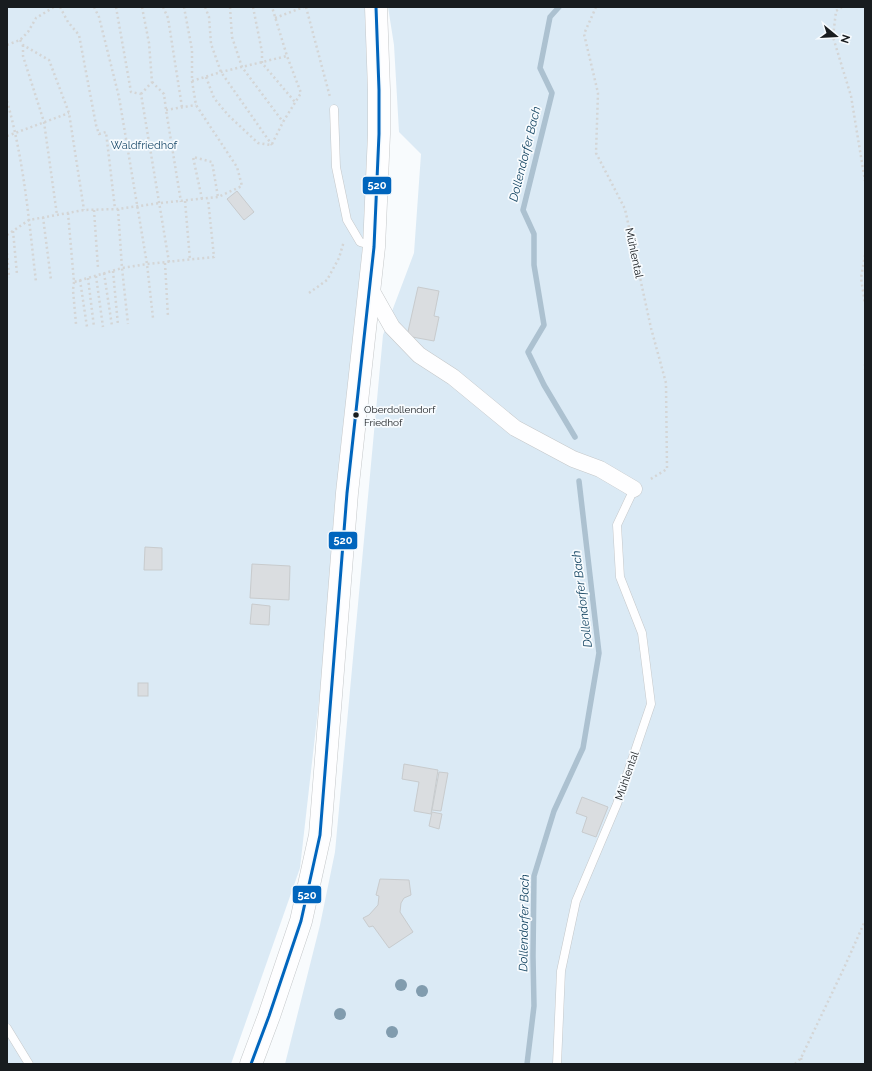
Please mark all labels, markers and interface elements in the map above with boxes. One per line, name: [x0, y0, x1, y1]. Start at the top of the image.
north arrow: [816, 16, 856, 56]
text: N: [838, 33, 853, 45]
water label: Dollendorfer Bach: [506, 105, 544, 203]
park label: Waldfriedhof: [111, 139, 178, 152]
line badge: 520: [362, 176, 392, 195]
text: 520: [367, 179, 387, 192]
street label: Mühlental: [622, 227, 646, 279]
place label: Oberdollendorf Friedhof: [364, 404, 436, 428]
marker: Oberdollendorf Friedhof: [351, 410, 361, 420]
line badge: 520: [328, 531, 358, 550]
text: 520: [333, 534, 353, 547]
water label: Dollendorfer Bach: [569, 549, 595, 648]
street label: Mühlental: [613, 750, 641, 802]
water label: Dollendorfer Bach: [516, 874, 532, 972]
line badge: 520: [292, 885, 322, 904]
text: 520: [297, 889, 317, 902]

